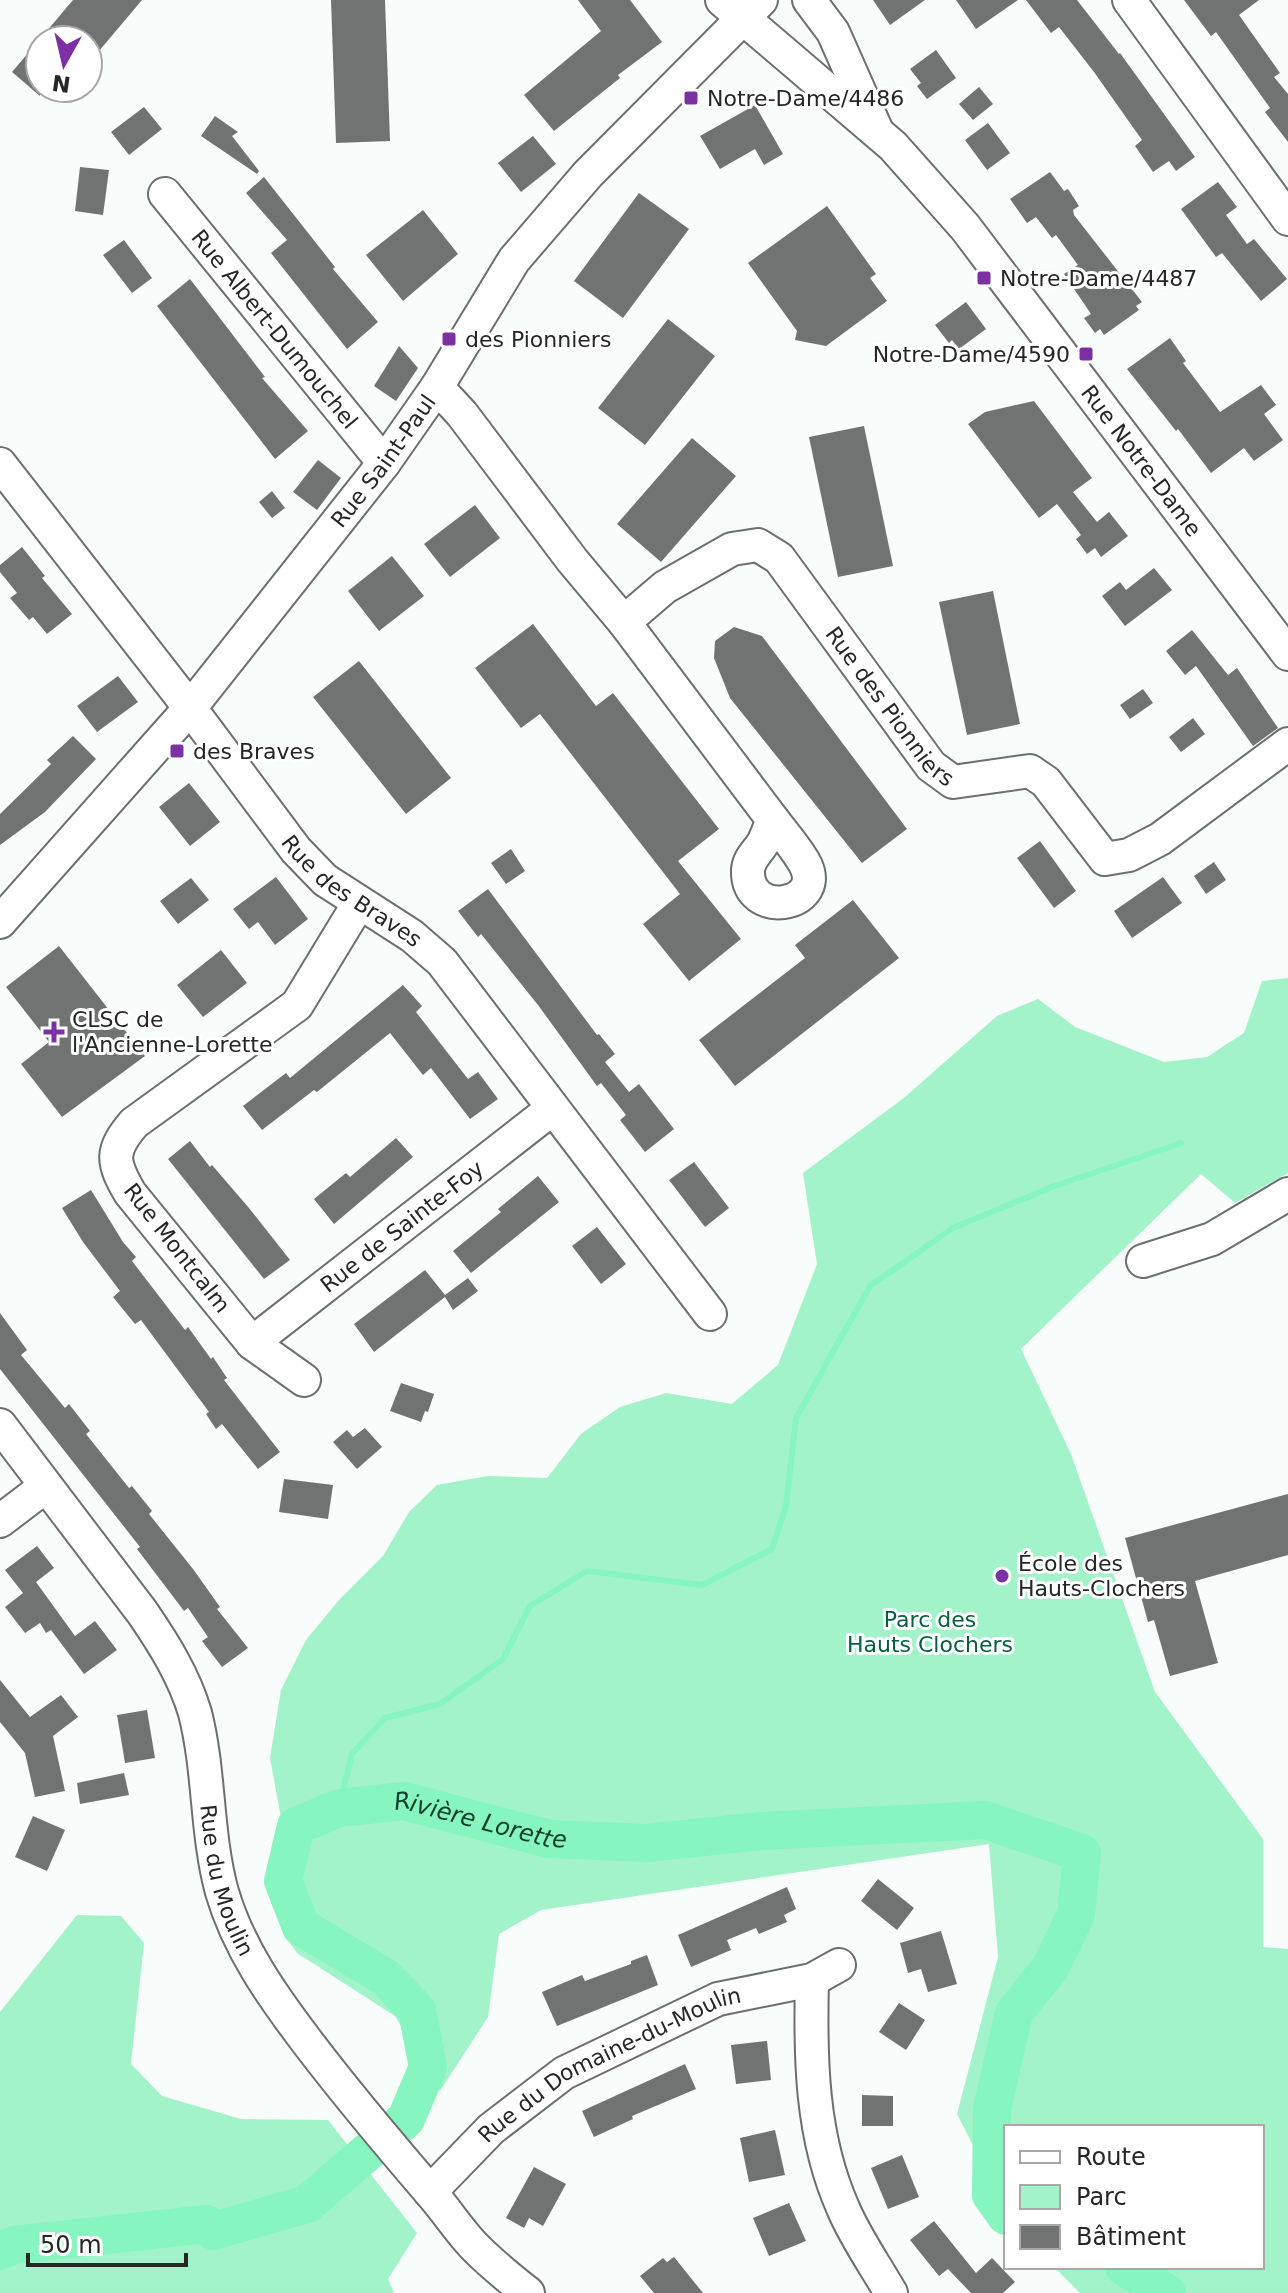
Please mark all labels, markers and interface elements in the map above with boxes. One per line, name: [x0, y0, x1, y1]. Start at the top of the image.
north arrow: [24, 24, 104, 104]
text: N: [50, 70, 72, 97]
place label: Notre-Dame/4486: [707, 86, 904, 111]
marker: Notre-Dame/4486: [682, 89, 700, 107]
street label: Rue Albert-Dumouchel: [187, 225, 363, 433]
place label: Notre-Dame/4487: [1000, 266, 1197, 291]
marker: Notre-Dame/4487: [975, 269, 993, 287]
place label: des Pionniers: [465, 327, 611, 352]
marker: des Pionniers: [440, 330, 458, 348]
place label: Notre-Dame/4590: [873, 342, 1070, 367]
marker: Notre-Dame/4590: [1077, 345, 1095, 363]
street label: Rue Notre-Dame: [1076, 380, 1207, 541]
street label: Rue Saint-Paul: [326, 390, 440, 532]
street label: Rue des Pionniers: [821, 622, 959, 791]
place label: des Braves: [193, 739, 315, 764]
marker: des Braves: [168, 742, 186, 760]
street label: Rue des Braves: [277, 830, 427, 952]
place label: CLSC de l'Ancienne-Lorette: [72, 1007, 272, 1057]
marker: CLSC de l'Ancienne-Lorette: [43, 1021, 65, 1043]
street label: Rue de Sainte-Foy: [316, 1155, 488, 1297]
street label: Rue Montcalm: [119, 1178, 235, 1318]
place label: École des Hauts-Clochers: [1018, 1551, 1185, 1601]
marker: École des Hauts-Clochers: [993, 1567, 1011, 1585]
park label: Parc des Hauts Clochers: [847, 1607, 1013, 1657]
water label: Rivière Lorette: [393, 1786, 567, 1854]
street label: Rue du Moulin: [196, 1803, 259, 1960]
street label: Rue du Domaine-du-Moulin: [473, 1982, 743, 2147]
legend: [1004, 2125, 1264, 2269]
text: Route: [1076, 2143, 1146, 2171]
text: Parc: [1076, 2183, 1127, 2211]
scale bar: [28, 2217, 186, 2267]
text: Bâtiment: [1076, 2223, 1186, 2251]
text: 50 m: [40, 2231, 102, 2259]

